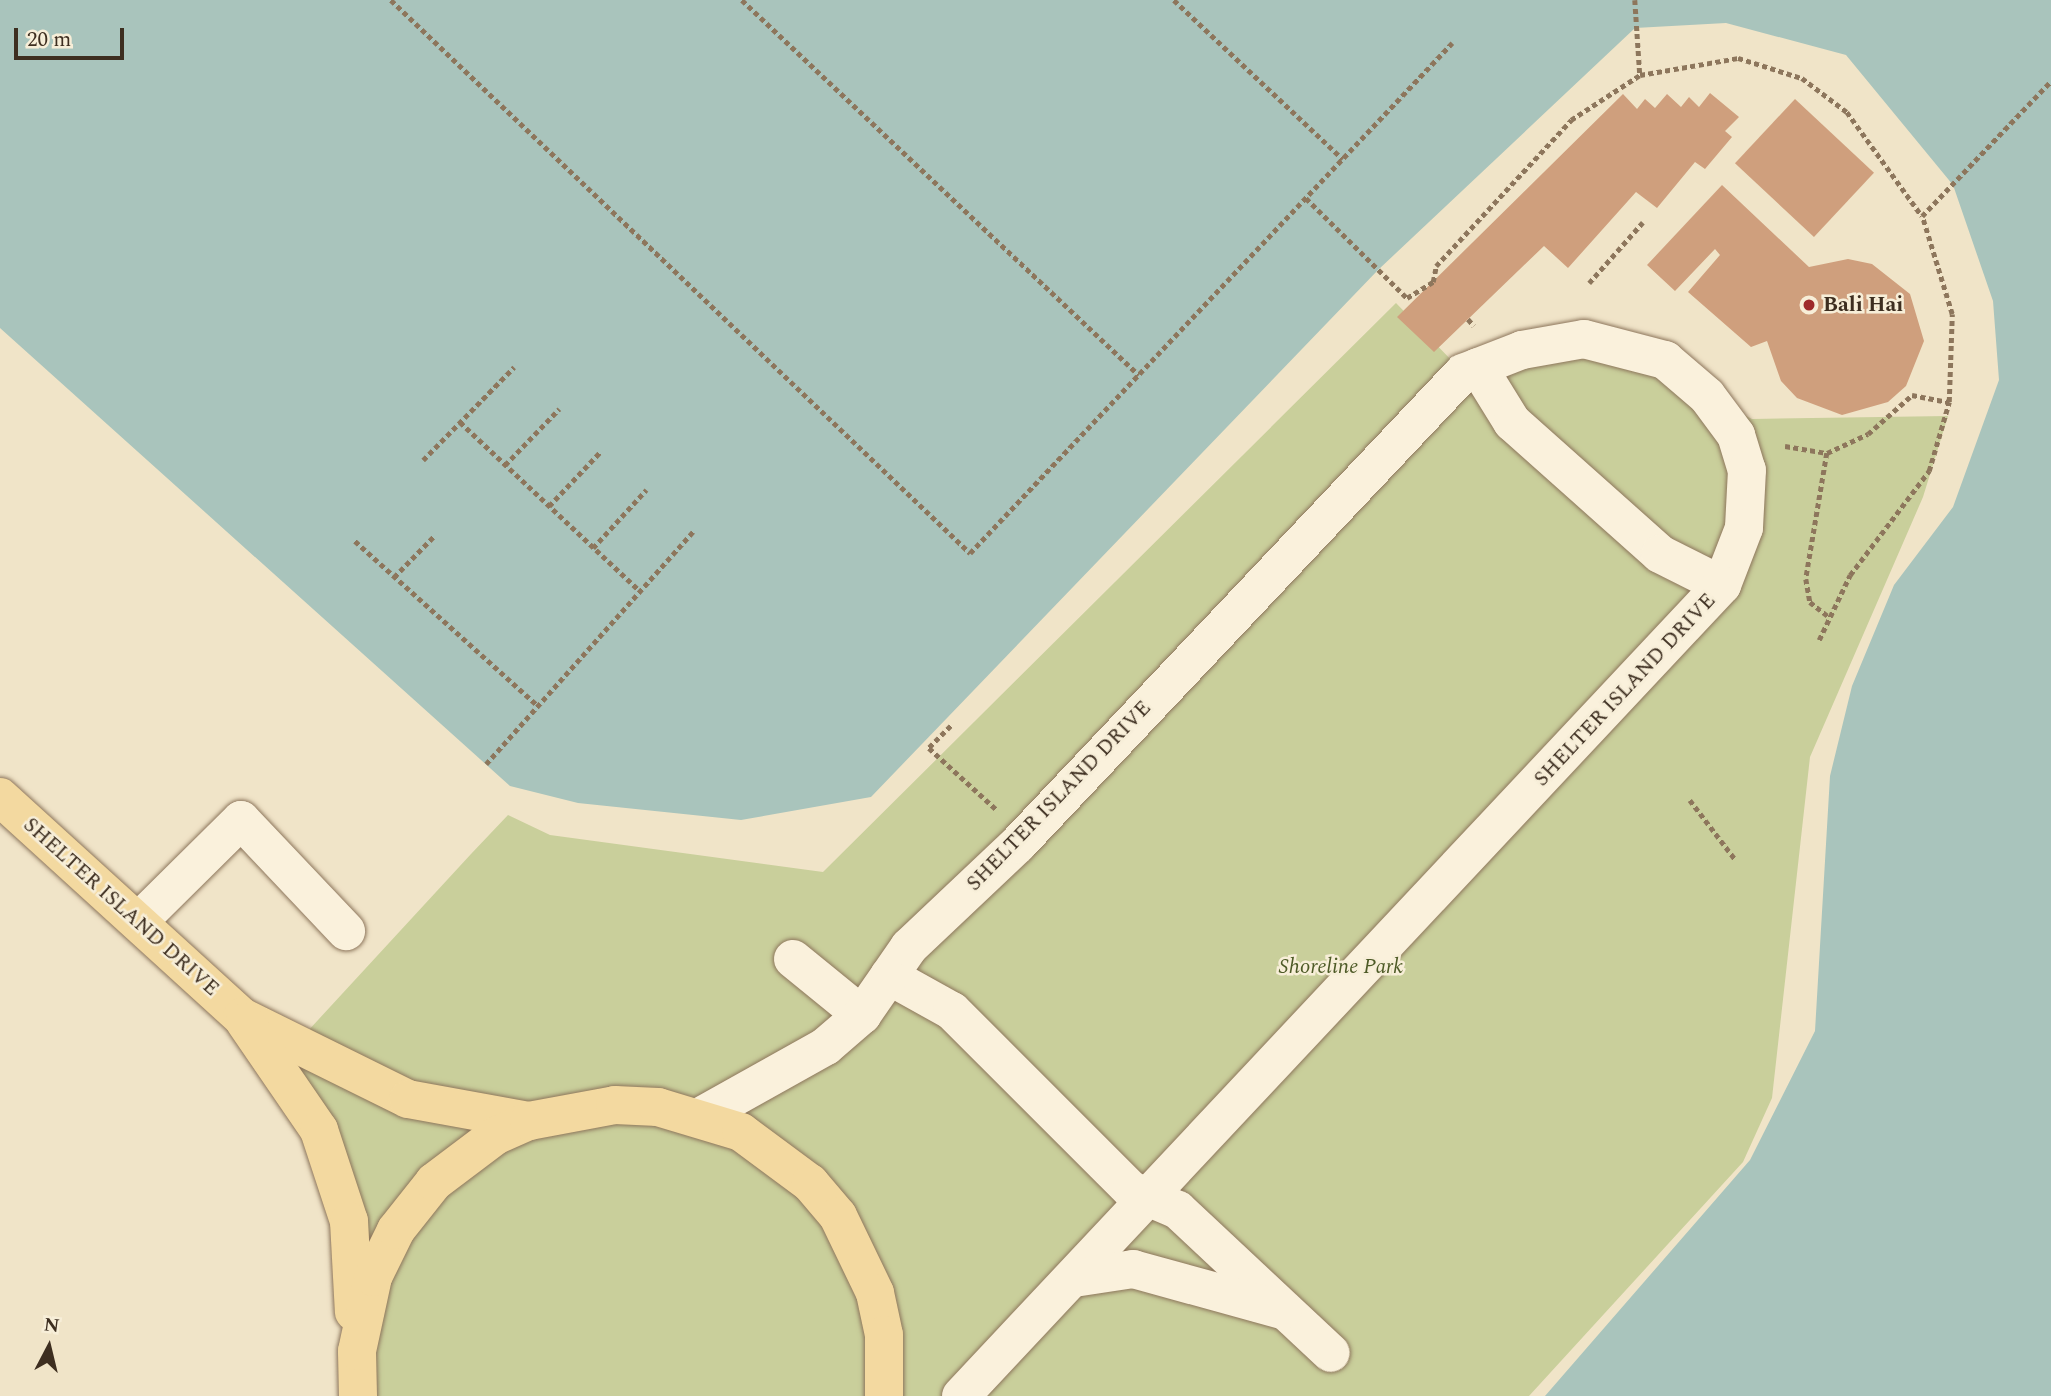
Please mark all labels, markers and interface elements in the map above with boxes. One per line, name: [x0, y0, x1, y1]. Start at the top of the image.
scale bar: [18, 14, 128, 58]
text: 20 m: [27, 24, 71, 56]
place label: Bali Hai: [1823, 292, 1903, 318]
marker: Bali Hai: [1801, 297, 1817, 313]
street label: SHELTER ISLAND DRIVE: [1529, 588, 1721, 792]
street label: SHELTER ISLAND DRIVE: [961, 696, 1157, 896]
street label: SHELTER ISLAND DRIVE: [18, 812, 224, 1002]
park label: Shoreline Park: [1279, 954, 1403, 980]
text: N: [42, 1310, 61, 1341]
north arrow: [14, 1312, 84, 1382]

